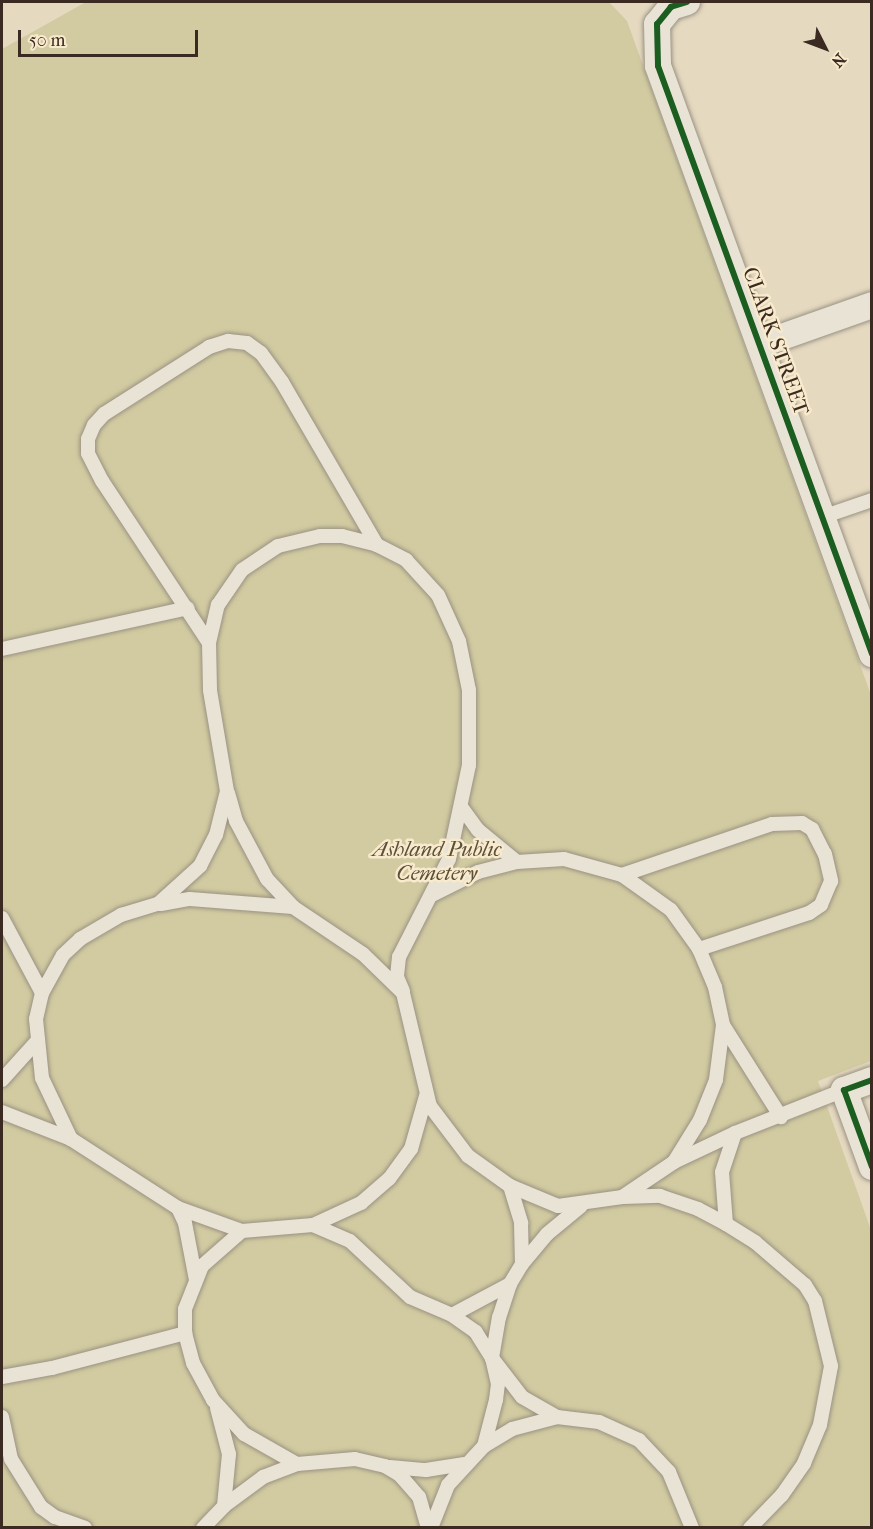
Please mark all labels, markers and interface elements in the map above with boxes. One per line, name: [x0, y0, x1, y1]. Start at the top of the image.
scale bar: [21, 18, 201, 56]
north arrow: [795, 18, 855, 78]
text: 50 m: [29, 30, 65, 51]
text: N: [828, 50, 850, 71]
street label: CLARK STREET: [738, 264, 814, 418]
park label: Ashland Public Cemetery: [373, 836, 501, 886]

